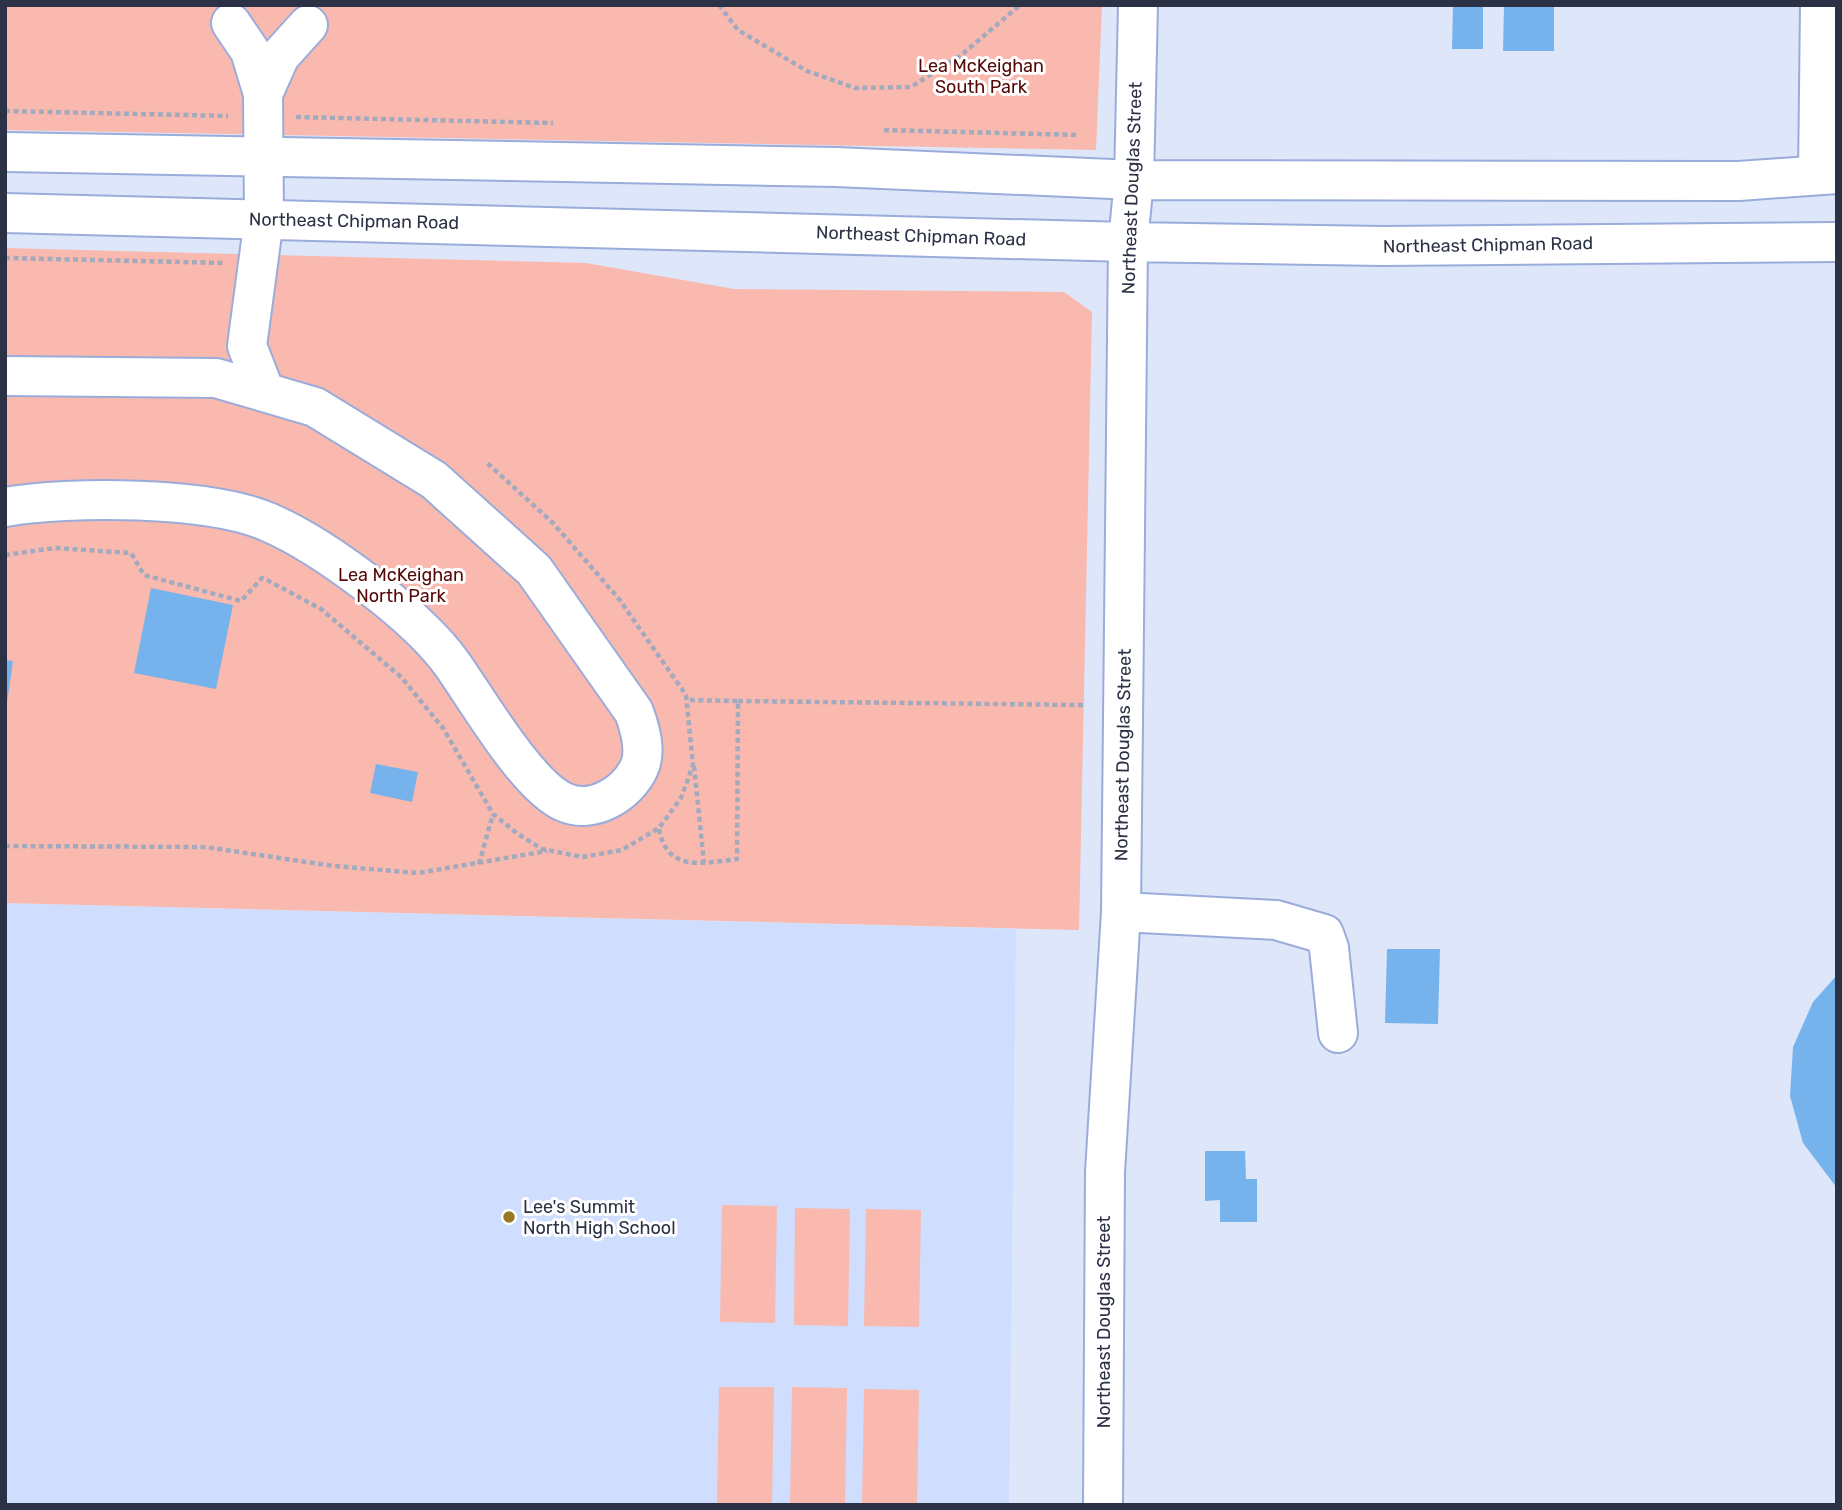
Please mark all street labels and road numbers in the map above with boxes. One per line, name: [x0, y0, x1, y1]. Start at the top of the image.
street label: Northeast Douglas Street: [1117, 81, 1147, 295]
street label: Northeast Chipman Road: [249, 208, 459, 234]
street label: Northeast Chipman Road: [816, 221, 1026, 251]
street label: Northeast Chipman Road: [1383, 232, 1593, 258]
street label: Northeast Douglas Street: [1110, 649, 1136, 861]
street label: Northeast Douglas Street: [1093, 1216, 1115, 1428]

